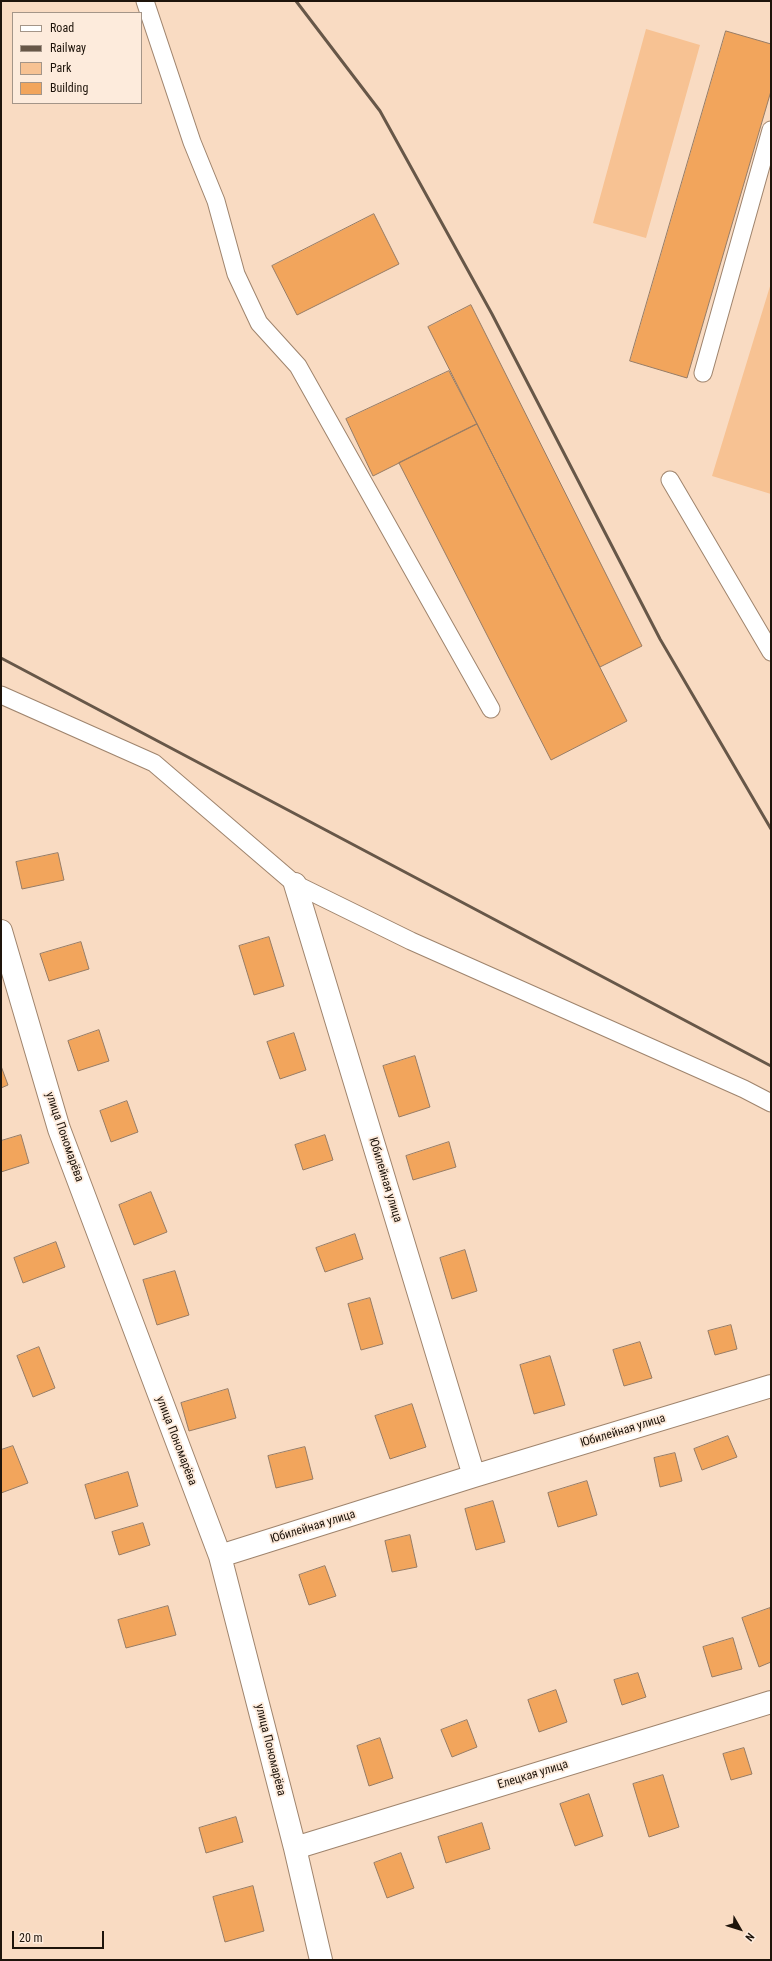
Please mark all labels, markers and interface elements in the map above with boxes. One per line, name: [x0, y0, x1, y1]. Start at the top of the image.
legend: [12, 12, 142, 104]
text: Road: [50, 21, 74, 35]
text: Railway: [50, 41, 86, 55]
text: Park: [50, 61, 71, 75]
text: Building: [50, 81, 88, 95]
street label: улица Пономарёва: [42, 1090, 86, 1184]
street label: Юбилейная улица: [365, 1136, 405, 1224]
street label: улица Пономарёва: [152, 1394, 200, 1488]
street label: Юбилейная улица: [579, 1411, 667, 1451]
street label: Юбилейная улица: [269, 1507, 357, 1547]
street label: улица Пономарёва: [252, 1703, 288, 1797]
street label: Елецкая улица: [496, 1757, 570, 1793]
north arrow: [720, 1909, 760, 1949]
scale bar: [14, 1923, 106, 1949]
text: N: [743, 1930, 757, 1944]
text: 20 m: [19, 1931, 43, 1945]

